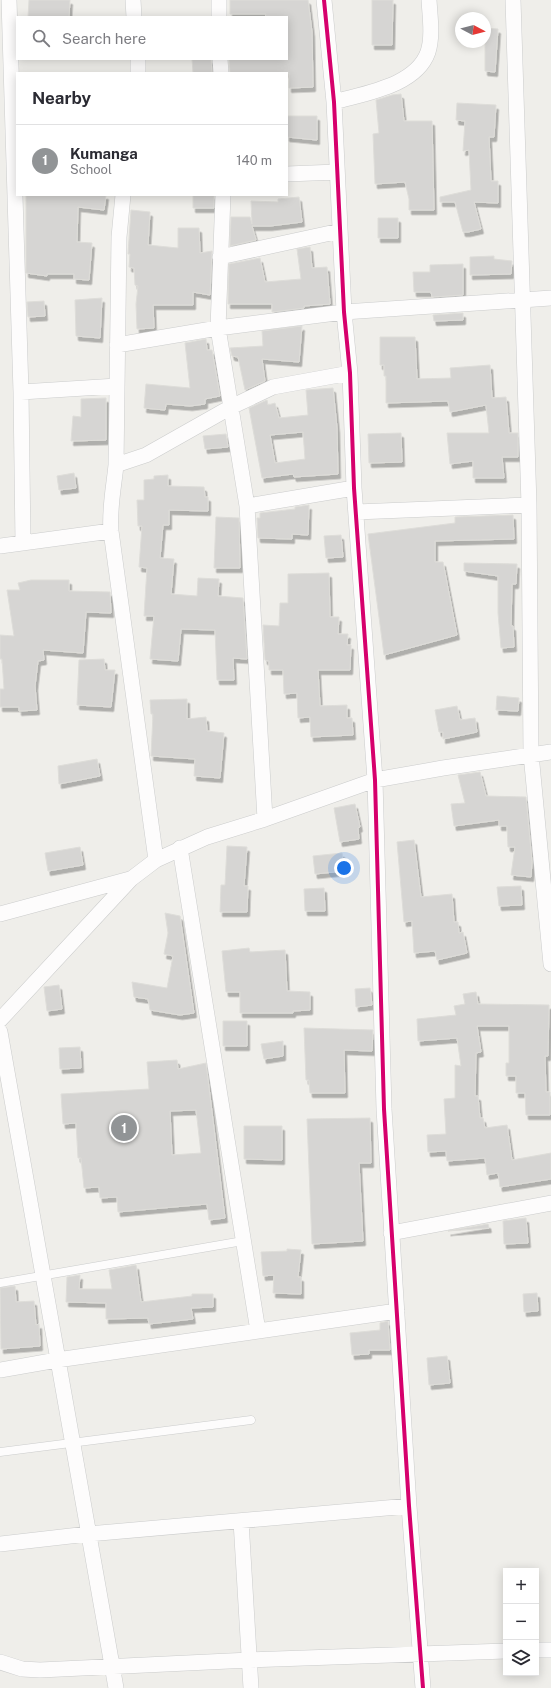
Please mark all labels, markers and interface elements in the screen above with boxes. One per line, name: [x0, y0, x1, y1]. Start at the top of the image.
north arrow: [455, 12, 491, 48]
search box: [16, 16, 288, 60]
icon: search: [30, 27, 52, 49]
text: Search here: [62, 30, 146, 47]
text: Nearby: [32, 88, 91, 108]
text: Kumanga: [70, 145, 138, 162]
text: 1: [42, 153, 48, 168]
text: 140 m: [236, 153, 272, 168]
text: School: [70, 162, 112, 177]
your location: [334, 858, 354, 878]
pin: 1: [111, 1113, 137, 1143]
map controls: [503, 1568, 539, 1676]
button: +: [503, 1568, 539, 1604]
button: −: [503, 1604, 539, 1640]
button: layers: [503, 1640, 539, 1676]

